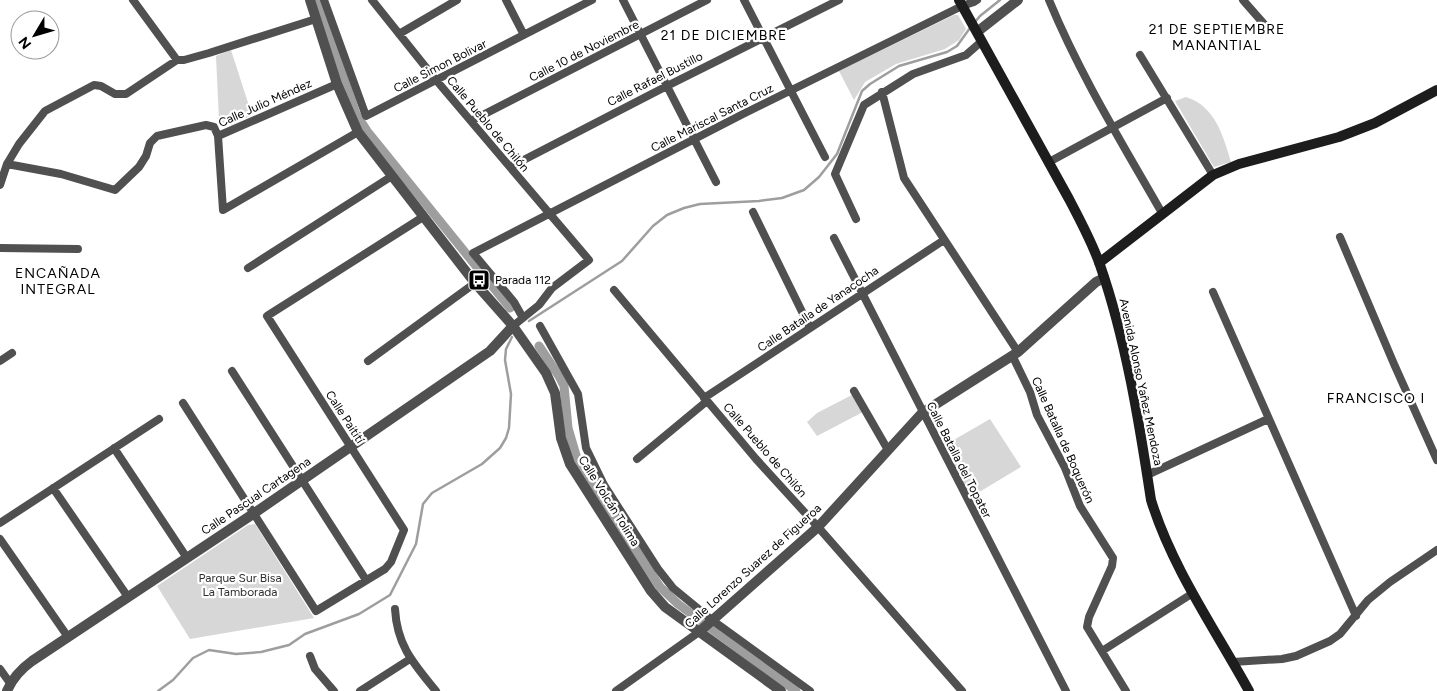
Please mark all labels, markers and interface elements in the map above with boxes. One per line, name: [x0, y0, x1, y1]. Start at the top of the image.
north arrow: [10, 10, 60, 60]
street label: Calle 10 de Noviembre: [527, 17, 642, 85]
district label: 21 DE SEPTIEMBRE MANANTIAL: [1149, 21, 1285, 54]
district label: 21 DE DICIEMBRE: [661, 27, 787, 44]
text: N: [15, 33, 35, 52]
street label: Calle Simon Bolivar: [391, 36, 489, 96]
street label: Calle Rafael Bustillo: [605, 49, 705, 109]
street label: Calle Pueblo de Chilón: [444, 73, 532, 175]
street label: Calle Julio Méndez: [216, 76, 314, 130]
street label: Calle Mariscal Santa Cruz: [648, 81, 776, 155]
street label: Calle Batalla de Yanacocha: [755, 263, 881, 355]
district label: ENCAÑADA INTEGRAL: [15, 265, 101, 298]
bus stop icon: Parada 112: [467, 268, 491, 292]
place label: Parada 112: [495, 273, 551, 287]
street label: Avenida Alonso Yañez Mendoza: [1116, 297, 1166, 467]
street label: Calle Batalla de Boquerón: [1029, 375, 1097, 506]
street label: Calle Paitití: [323, 388, 368, 447]
district label: FRANCISCO I: [1327, 390, 1425, 407]
street label: Calle Pueblo de Chilón: [720, 400, 810, 500]
street label: Calle Batalla del Topater: [924, 400, 994, 520]
street label: Calle Volcán Tolima: [576, 453, 642, 549]
street label: Calle Pascual Cartagena: [199, 454, 313, 538]
street label: Calle Lorenzo Suarez de Figueroa: [682, 501, 824, 631]
park label: Parque Sur Bisa La Tamborada: [198, 571, 282, 599]

